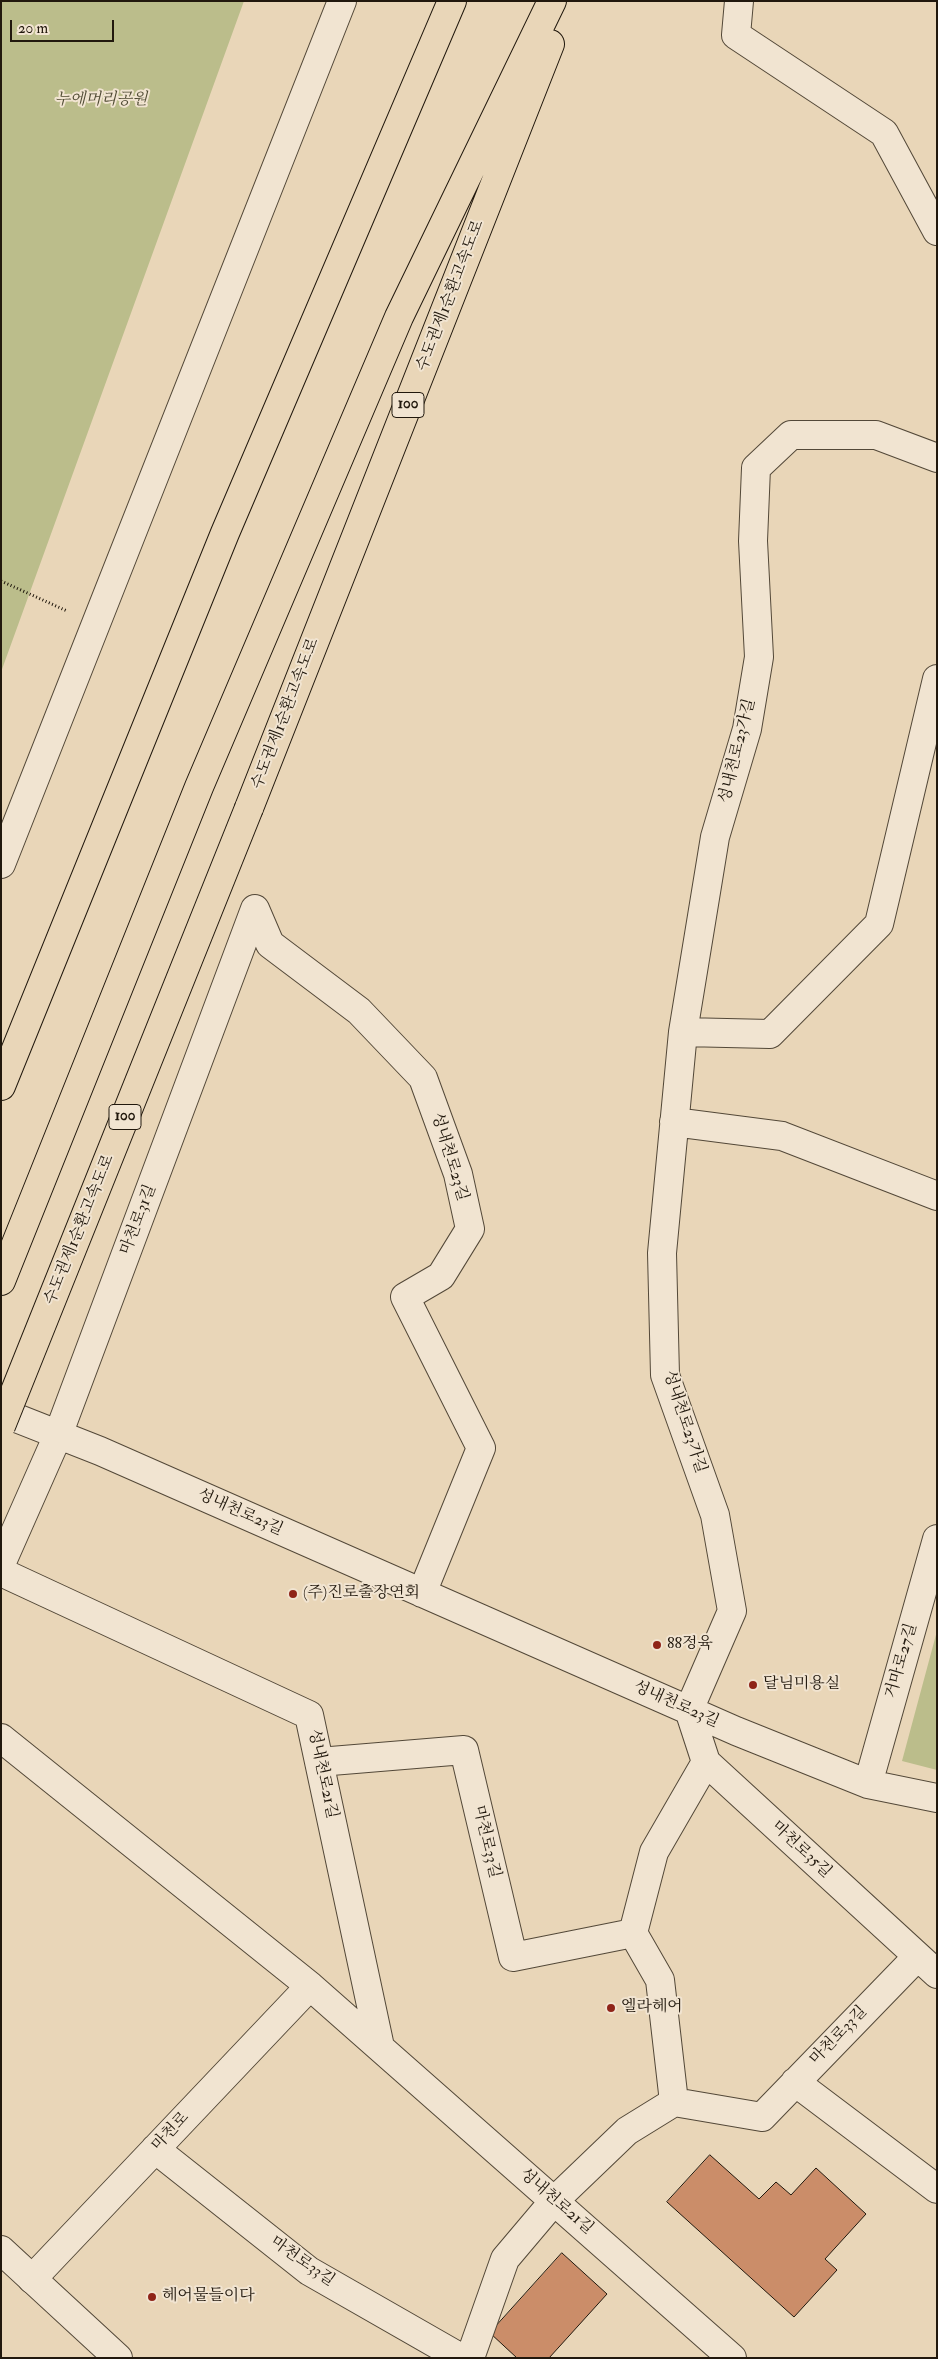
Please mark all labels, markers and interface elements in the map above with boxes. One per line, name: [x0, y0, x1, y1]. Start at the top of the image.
scale bar: [12, 10, 116, 42]
text: 20 m: [18, 19, 48, 38]
park label: 누에머리공원: [55, 91, 147, 111]
street label: 수도권제1순환고속도로: [413, 218, 489, 374]
road number: 100: [392, 392, 424, 418]
street label: 수도권제1순환고속도로: [248, 636, 324, 792]
street label: 성내천로23가길: [716, 697, 760, 805]
road number: 100: [109, 1104, 141, 1130]
street label: 성내천로23길: [426, 1110, 472, 1204]
street label: 수도권제1순환고속도로: [41, 1152, 119, 1308]
street label: 마천로31길: [117, 1182, 161, 1258]
street label: 성내천로23가길: [658, 1368, 710, 1476]
street label: 성내천로23길: [194, 1486, 286, 1540]
place label: (주)진로출장연회: [303, 1584, 420, 1604]
marker: (주)진로출장연회: [287, 1588, 299, 1600]
street label: 거마로27길: [882, 1621, 922, 1701]
place label: 88정육: [667, 1635, 713, 1655]
marker: 88정육: [651, 1639, 663, 1651]
place label: 달님미용실: [763, 1675, 840, 1695]
street label: 성내천로23길: [630, 1678, 722, 1732]
marker: 달님미용실: [747, 1679, 759, 1691]
street label: 성내천로21길: [303, 1727, 341, 1821]
street label: 마천로33길: [468, 1804, 504, 1880]
street label: 마천로35길: [767, 1817, 835, 1883]
place label: 엘라헤어: [621, 1998, 683, 2018]
marker: 엘라헤어: [605, 2002, 617, 2014]
street label: 마천로33길: [806, 2003, 872, 2069]
street label: 마천로: [148, 2108, 194, 2156]
street label: 성내천로21길: [515, 2165, 597, 2239]
street label: 마천로33길: [266, 2233, 338, 2291]
place label: 헤어물들이다: [162, 2287, 255, 2307]
marker: 헤어물들이다: [146, 2291, 158, 2303]

